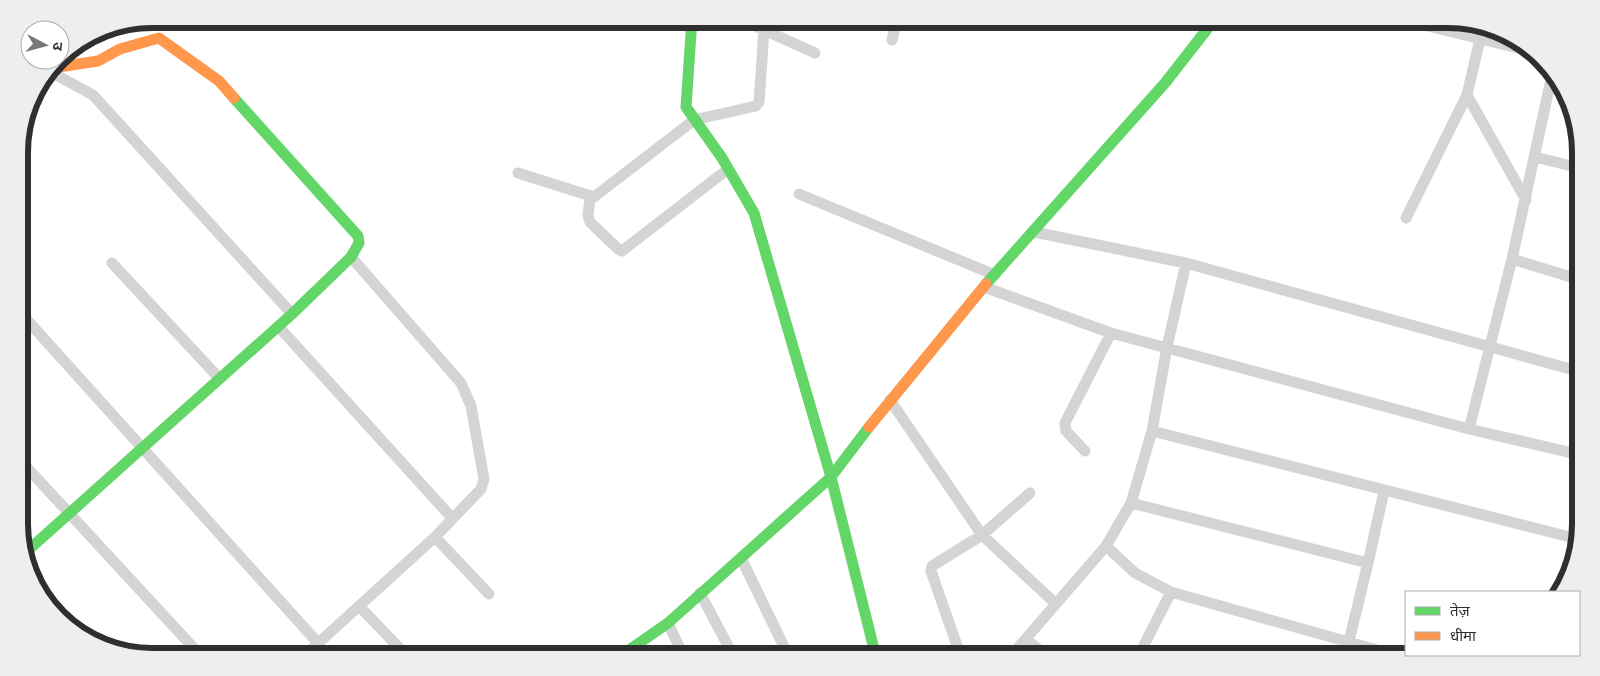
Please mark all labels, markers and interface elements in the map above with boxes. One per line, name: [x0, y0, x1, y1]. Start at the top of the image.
north arrow: [20, 20, 70, 70]
text: उ: [47, 41, 69, 52]
legend: [1405, 591, 1580, 656]
text: तेज़: [1450, 599, 1471, 622]
text: धीमा: [1450, 624, 1477, 647]

